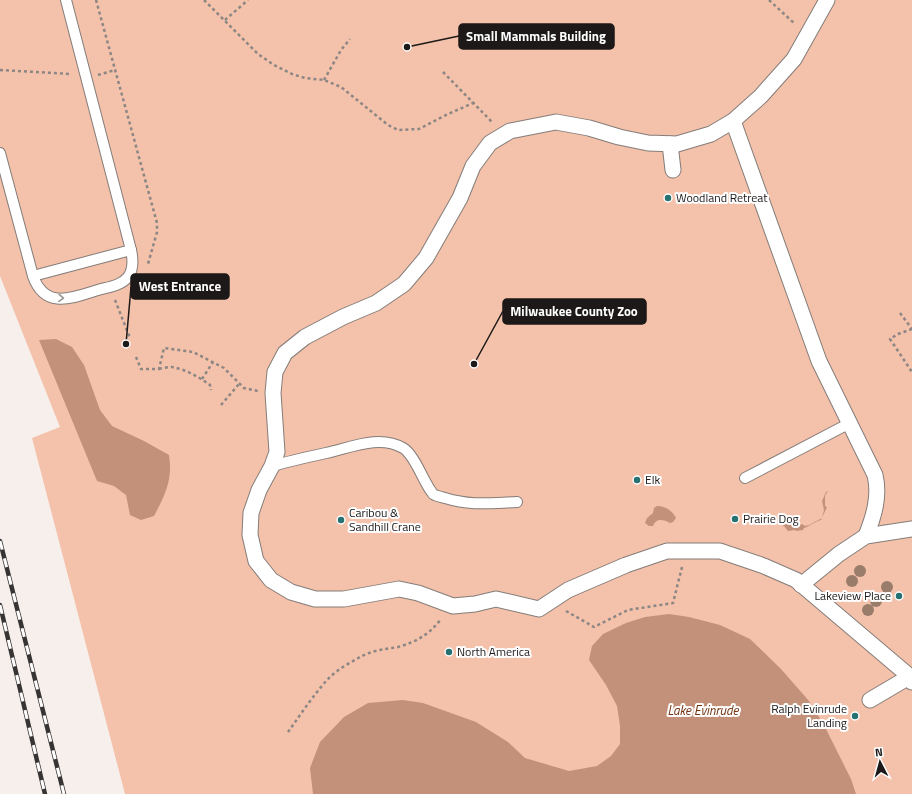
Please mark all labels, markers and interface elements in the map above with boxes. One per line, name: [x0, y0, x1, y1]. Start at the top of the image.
callout: Small Mammals Building: [459, 24, 614, 49]
text: Small Mammals Building: [466, 26, 606, 46]
place label: Woodland Retreat: [676, 188, 768, 207]
marker: Woodland Retreat: [663, 193, 673, 203]
callout: West Entrance: [131, 274, 229, 299]
text: West Entrance: [139, 276, 222, 296]
one-way arrow: [58, 294, 64, 303]
callout: Milwaukee County Zoo: [503, 299, 646, 324]
text: Milwaukee County Zoo: [510, 301, 638, 321]
place label: Elk: [645, 470, 660, 489]
marker: Elk: [632, 475, 642, 485]
place label: Caribou & Sandhill Crane: [349, 503, 421, 536]
place label: Prairie Dog: [743, 509, 799, 528]
marker: Prairie Dog: [730, 514, 740, 524]
marker: Caribou & Sandhill Crane: [336, 515, 346, 525]
place label: Lakeview Place: [814, 586, 891, 605]
marker: Lakeview Place: [894, 591, 904, 601]
place label: North America: [457, 642, 530, 661]
marker: North America: [444, 647, 454, 657]
place label: Ralph Evinrude Landing: [771, 699, 847, 732]
water label: Lake Evinrude: [667, 700, 740, 720]
marker: Ralph Evinrude Landing: [850, 711, 860, 721]
north arrow: [860, 742, 900, 782]
text: N: [874, 744, 884, 760]

